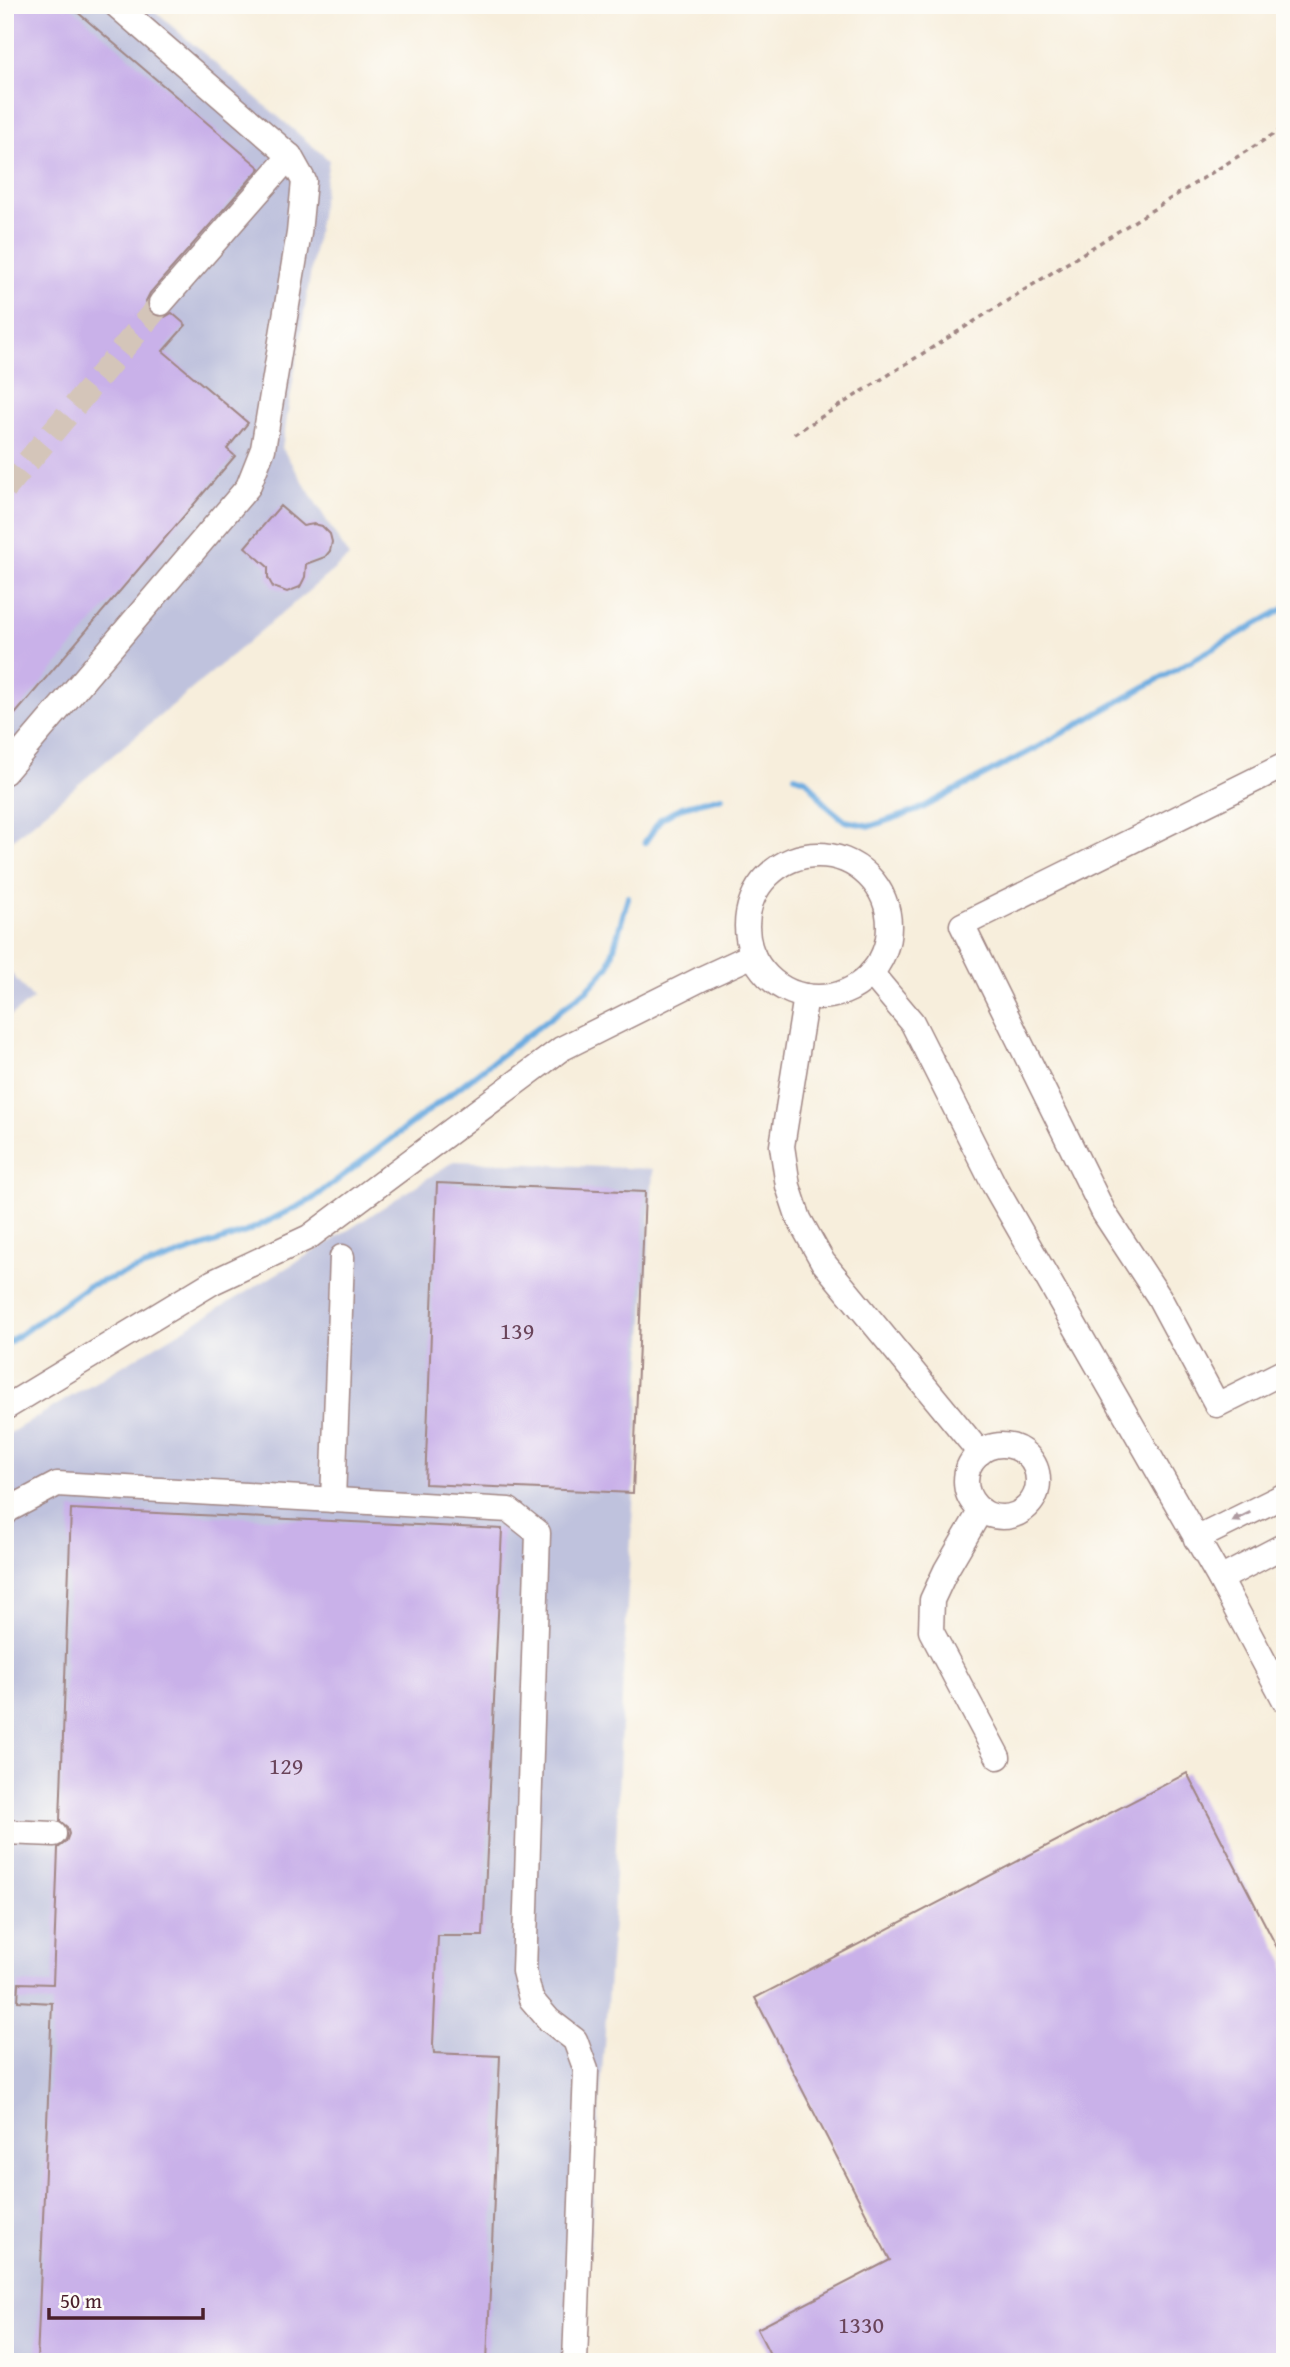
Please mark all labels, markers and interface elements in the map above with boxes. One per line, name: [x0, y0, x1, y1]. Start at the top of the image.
house number: 139: [500, 1313, 534, 1348]
one-way arrow: [1231, 1511, 1251, 1522]
house number: 129: [269, 1748, 303, 1783]
scale bar: [49, 2276, 203, 2320]
text: 50 m: [60, 2285, 102, 2316]
house number: 1330: [838, 2307, 884, 2342]

